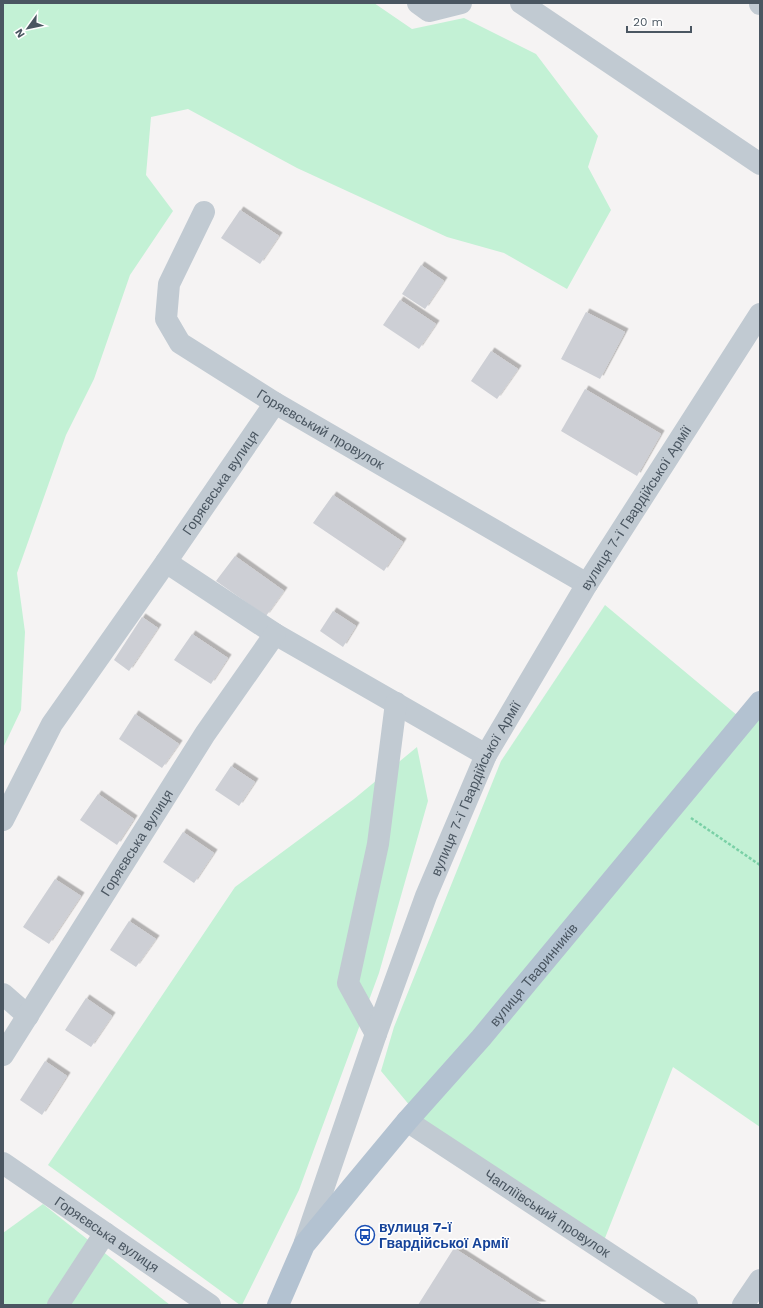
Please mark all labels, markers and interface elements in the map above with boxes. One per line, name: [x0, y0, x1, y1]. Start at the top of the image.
north arrow: [8, 8, 48, 48]
scale bar: [627, 8, 691, 34]
text: 20 m: [633, 15, 663, 29]
text: N: [12, 26, 28, 40]
street label: Горяєвський провулок: [254, 386, 388, 473]
street label: вулиця 7-ї Гвардійської Армії: [577, 422, 694, 593]
street label: Горяєвська вулиця: [179, 428, 262, 538]
street label: вулиця 7-ї Гвардійської Армії: [427, 698, 524, 878]
street label: Горяєвська вулиця: [97, 786, 176, 899]
street label: вулиця Тваринників: [486, 920, 581, 1029]
street label: Чапліївський провулок: [481, 1166, 614, 1261]
street label: Горяєвська вулиця: [52, 1193, 162, 1276]
place label: вулиця 7-ї Гвардійської Армії: [379, 1219, 510, 1251]
bus stop icon: вулиця 7-ї Гвардійської Армії: [354, 1224, 376, 1246]

